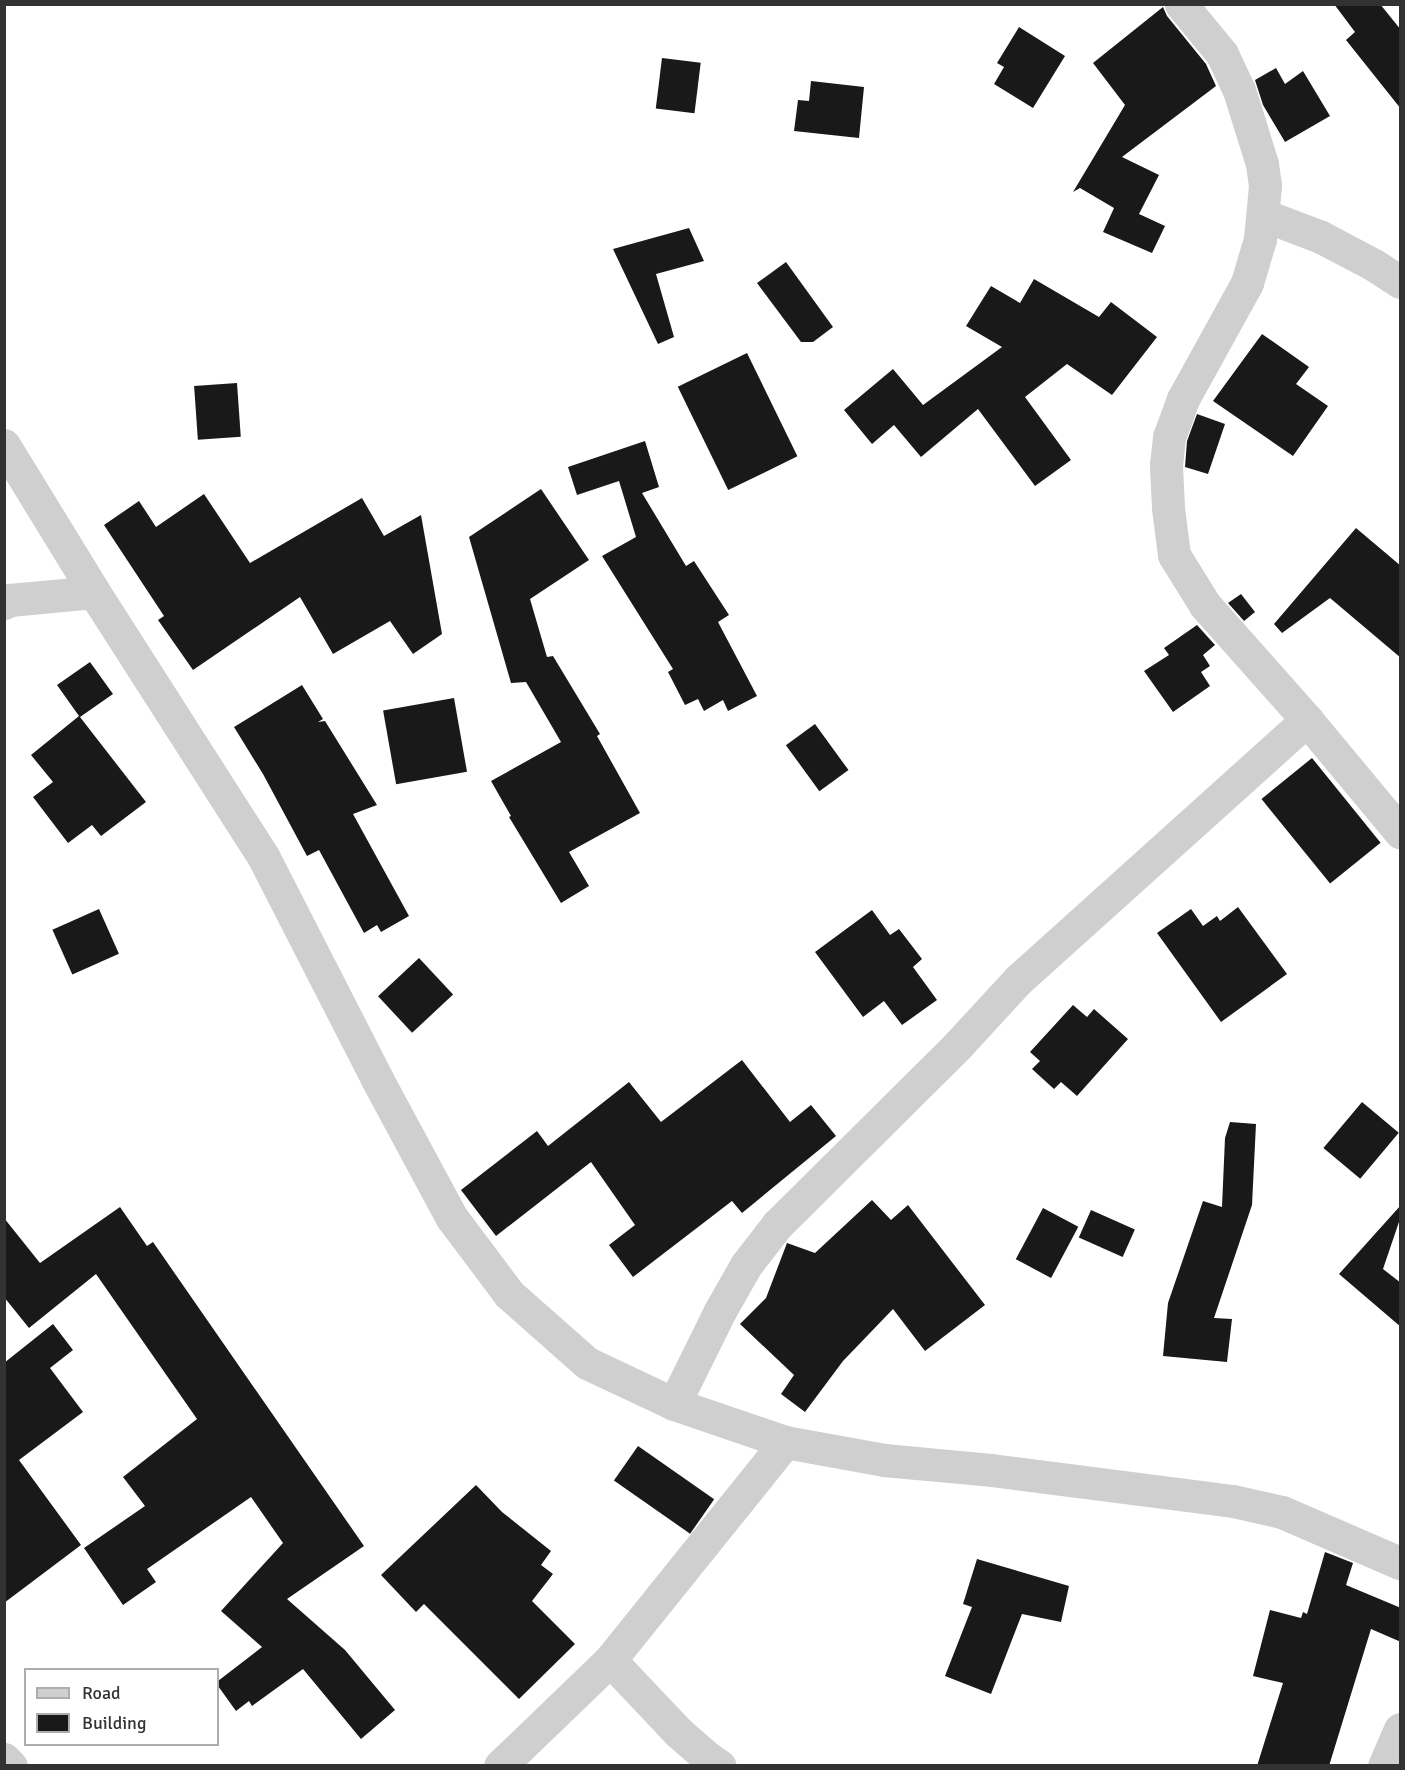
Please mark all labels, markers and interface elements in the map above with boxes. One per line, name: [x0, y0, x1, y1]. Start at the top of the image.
legend: [24, 1668, 219, 1746]
text: Road: [82, 1682, 121, 1704]
text: Building: [82, 1712, 146, 1734]

